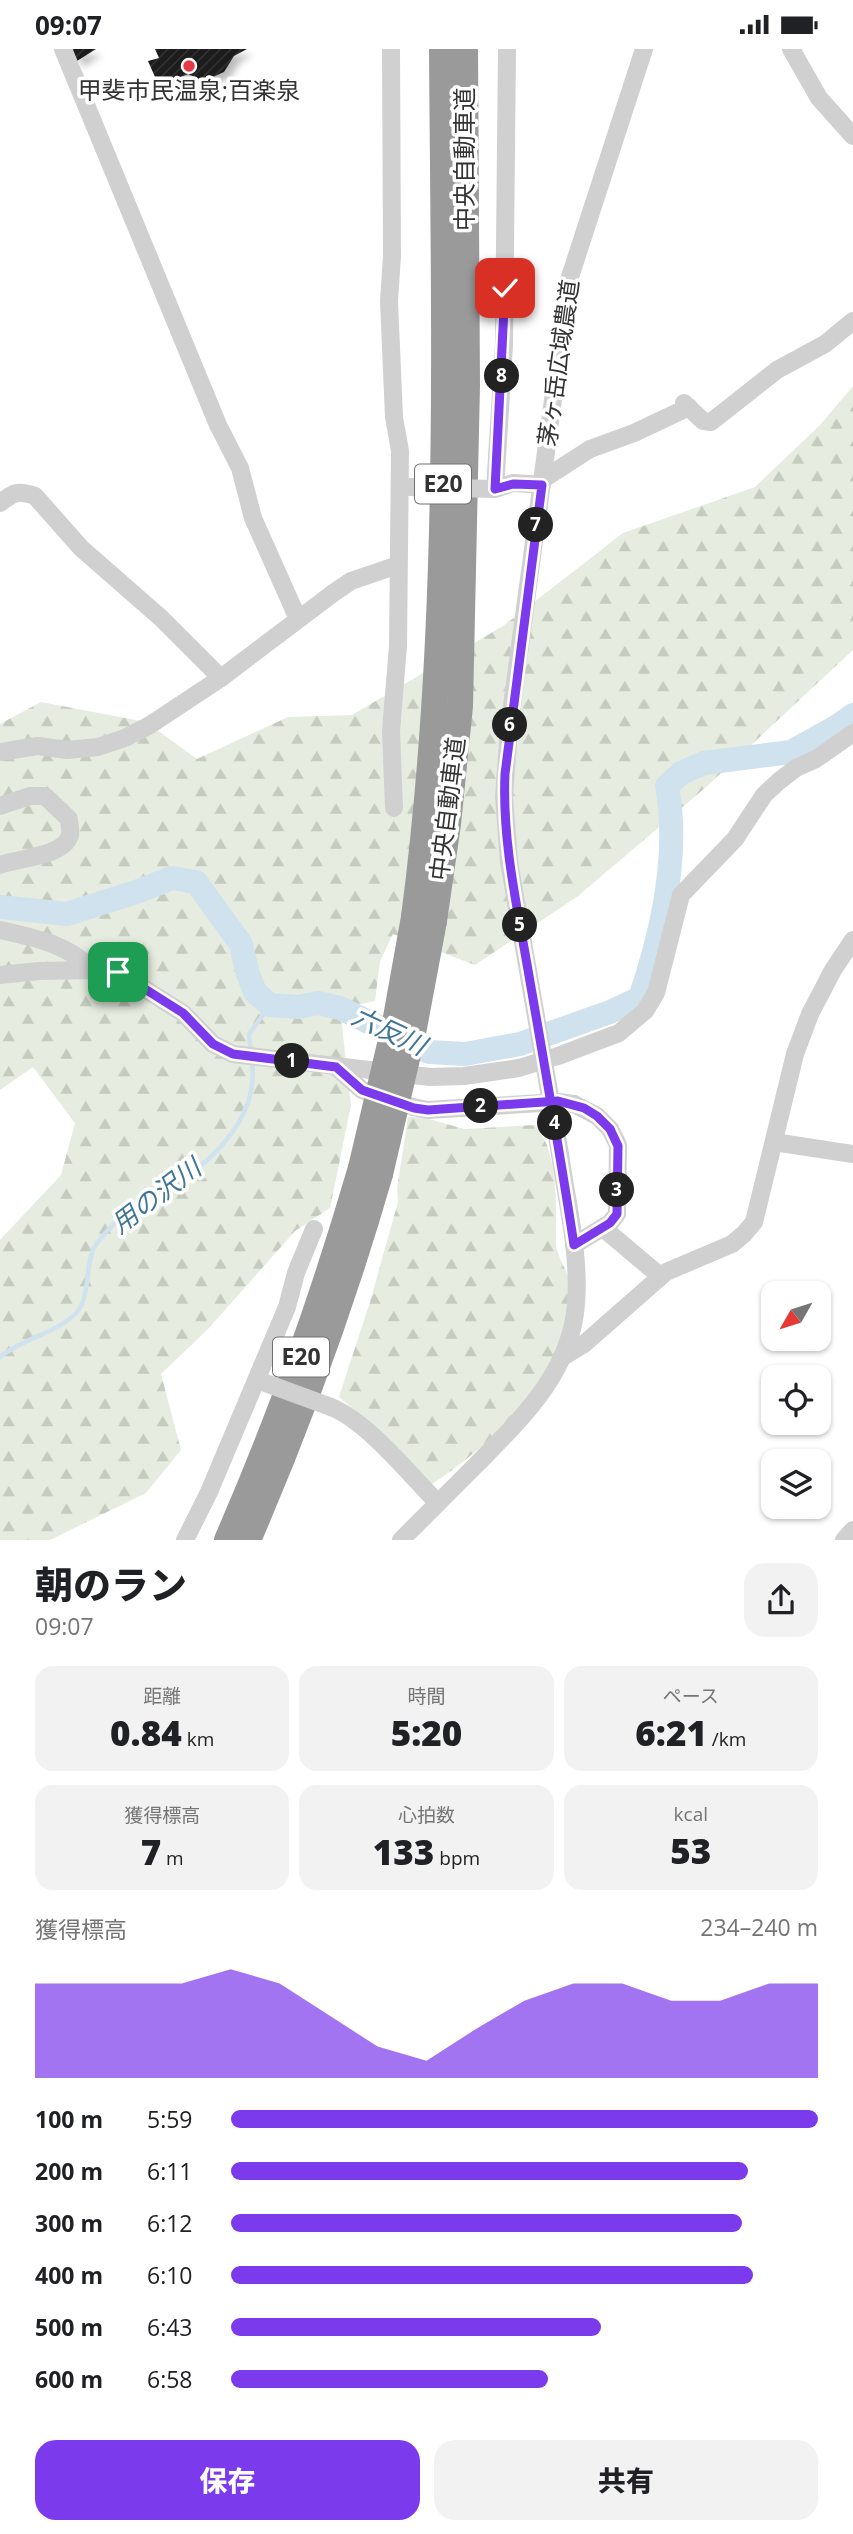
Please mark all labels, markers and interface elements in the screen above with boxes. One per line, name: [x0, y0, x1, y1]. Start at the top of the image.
text: 09:07: [35, 7, 102, 43]
marker: 甲斐市民温泉;百楽泉: [181, 58, 197, 74]
place label: 甲斐市民温泉;百楽泉: [78, 73, 300, 106]
street label: 中央自動車道: [447, 87, 480, 231]
pin: [475, 258, 535, 318]
icon: check: [486, 269, 524, 307]
street label: 茅ヶ岳広域農道: [529, 277, 586, 448]
pin: 8: [484, 359, 520, 393]
text: 8: [496, 362, 507, 388]
road number: E20: [415, 465, 471, 503]
pin: 7: [518, 507, 554, 543]
text: 7: [530, 511, 541, 537]
pin: 6: [492, 707, 528, 743]
text: 6: [504, 711, 515, 737]
street label: 中央自動車道: [421, 735, 472, 882]
pin: 5: [503, 907, 538, 943]
text: 5: [514, 911, 525, 937]
pin: [88, 942, 148, 1002]
icon: arrive: [99, 953, 137, 991]
water label: 六反川: [346, 997, 435, 1064]
pin: 1: [274, 1044, 310, 1079]
text: 1: [286, 1047, 297, 1073]
pin: 2: [463, 1089, 498, 1123]
text: 2: [475, 1092, 486, 1118]
pin: 4: [538, 1105, 572, 1141]
text: 4: [549, 1109, 560, 1135]
water label: 用の沢川: [103, 1148, 210, 1241]
pin: 3: [600, 1173, 634, 1207]
text: 3: [611, 1176, 622, 1202]
north arrow: [761, 1281, 831, 1351]
map controls: [761, 1281, 831, 1519]
road number: E20: [273, 1337, 329, 1377]
button: locate: [761, 1365, 831, 1435]
button: layers: [761, 1449, 831, 1519]
text: 朝のラン: [35, 1558, 187, 1610]
button: share: [744, 1563, 818, 1637]
text: 09:07: [35, 1610, 94, 1642]
text: 距離: [143, 1683, 181, 1709]
text: 時間: [407, 1683, 446, 1709]
text: ペース: [663, 1683, 719, 1709]
text: 0.84: [110, 1709, 182, 1756]
text: 5:20: [391, 1709, 462, 1756]
text: 6:21: [635, 1709, 707, 1756]
text: km: [182, 1726, 214, 1752]
text: /km: [707, 1726, 746, 1752]
text: kcal: [674, 1801, 708, 1827]
text: 獲得標高: [124, 1802, 200, 1828]
text: 心拍数: [398, 1802, 455, 1828]
text: 53: [670, 1827, 711, 1874]
text: 7: [141, 1828, 161, 1875]
text: 133: [373, 1828, 434, 1875]
text: m: [161, 1845, 184, 1871]
text: bpm: [434, 1845, 480, 1871]
text: 234–240 m: [700, 1911, 818, 1943]
text: 獲得標高: [35, 1913, 127, 1945]
text: 100 m: [35, 2103, 103, 2135]
text: 5:59: [147, 2103, 193, 2135]
text: 200 m: [35, 2155, 103, 2187]
text: 6:11: [147, 2155, 193, 2187]
text: 300 m: [35, 2207, 103, 2239]
text: 6:12: [147, 2207, 193, 2239]
text: 400 m: [35, 2259, 103, 2291]
text: 6:10: [147, 2259, 193, 2291]
text: 500 m: [35, 2311, 103, 2343]
text: 6:43: [147, 2311, 193, 2343]
text: 600 m: [35, 2363, 103, 2395]
text: 6:58: [147, 2363, 193, 2395]
button: 保存: [35, 2440, 420, 2520]
button: 共有: [434, 2440, 818, 2520]

